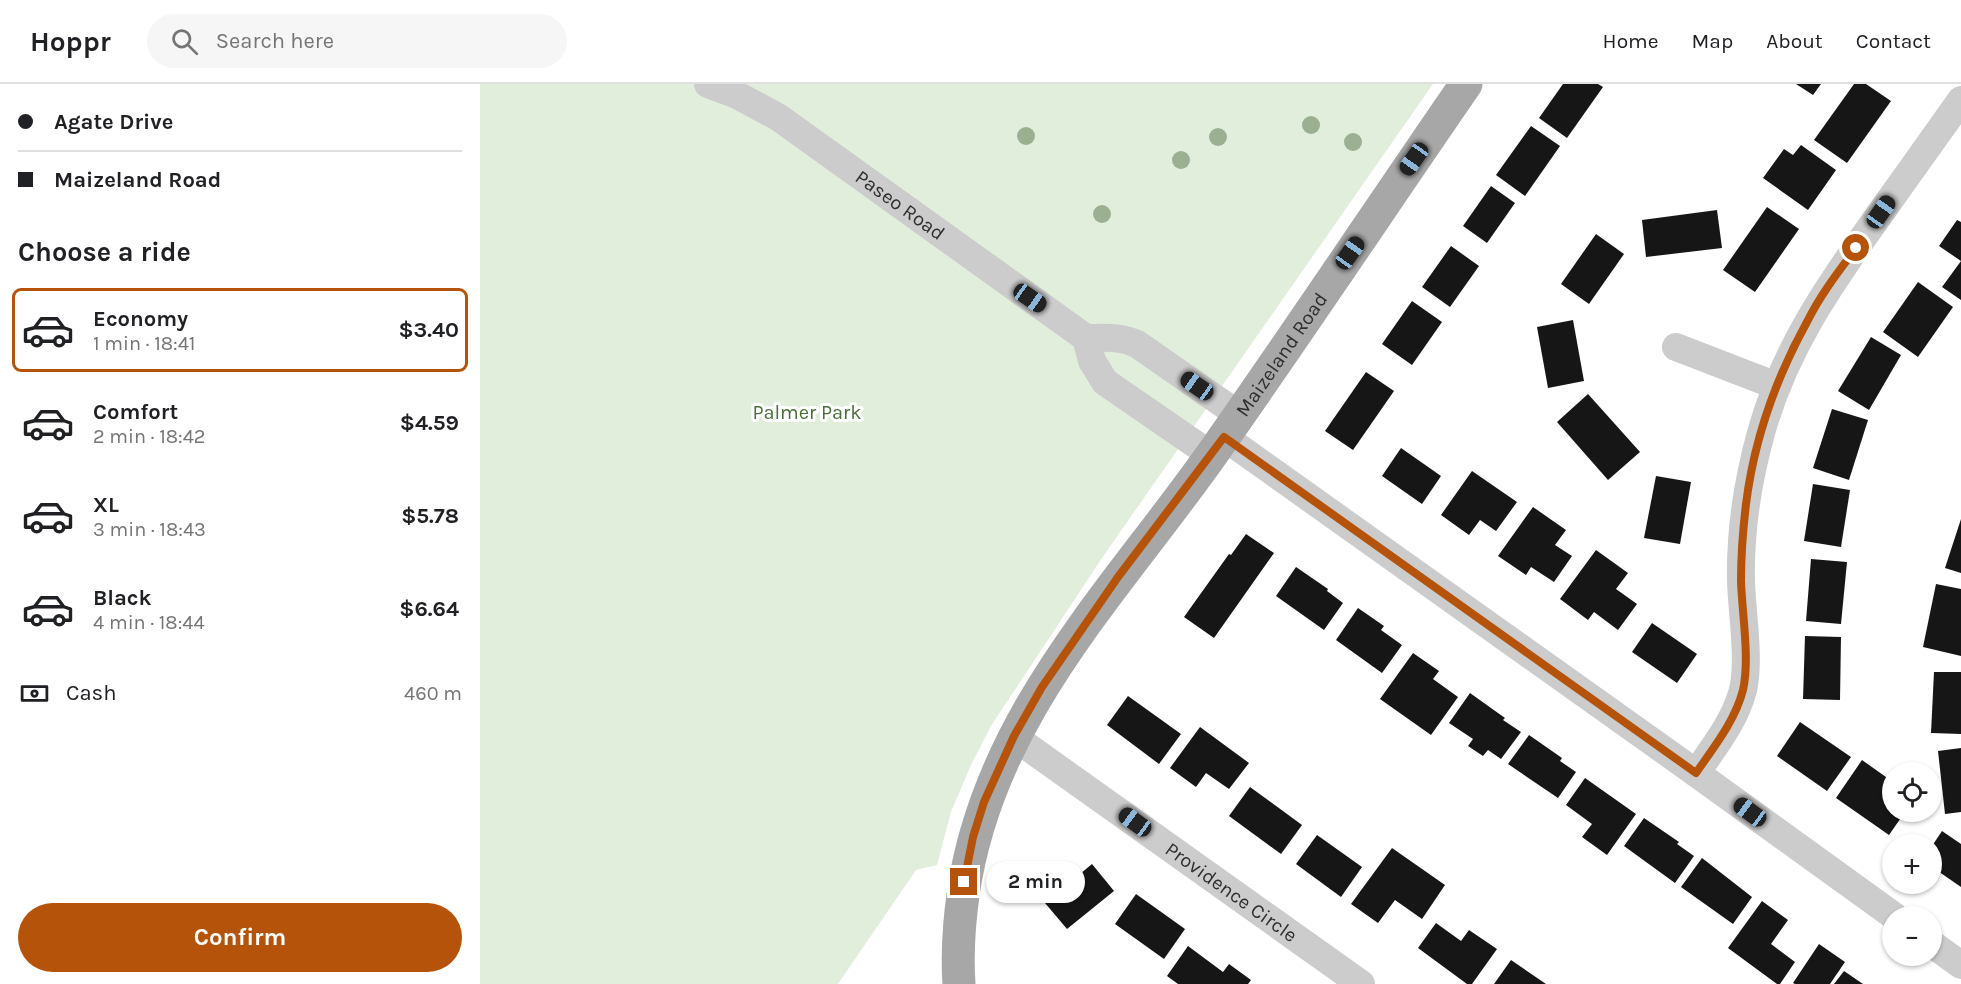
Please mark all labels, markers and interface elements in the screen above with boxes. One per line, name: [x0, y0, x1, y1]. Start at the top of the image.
search box: [147, 14, 567, 68]
text: Hoppr: [30, 25, 111, 58]
icon: search: [168, 25, 201, 58]
text: Search here: [216, 28, 334, 54]
text: Home: [1603, 29, 1659, 53]
text: Map: [1692, 29, 1733, 53]
text: About: [1766, 29, 1823, 53]
text: Contact: [1856, 29, 1931, 53]
text: Agate Drive: [54, 109, 173, 135]
car: [1396, 139, 1432, 179]
street label: Paseo Road: [851, 165, 949, 245]
text: Maizeland Road: [54, 167, 221, 193]
car: [1863, 192, 1899, 232]
car: [1332, 233, 1368, 273]
route start: [1842, 234, 1869, 261]
text: Choose a ride: [18, 236, 191, 268]
car: [1010, 280, 1050, 316]
street label: Maizeland Road: [1231, 288, 1332, 421]
icon: car: [21, 303, 75, 357]
text: Economy: [93, 306, 188, 332]
text: $3.40: [398, 317, 459, 343]
text: 1 min · 18:41: [93, 332, 195, 355]
car: [1177, 368, 1217, 404]
icon: car: [21, 396, 75, 450]
text: Comfort: [93, 399, 178, 425]
park label: Palmer Park: [752, 401, 862, 424]
text: $4.59: [400, 410, 459, 436]
text: 2 min · 18:42: [93, 425, 205, 448]
icon: car: [21, 489, 75, 543]
text: XL: [93, 492, 119, 518]
text: $5.78: [401, 503, 459, 529]
text: 3 min · 18:43: [93, 518, 206, 541]
icon: car: [21, 582, 75, 636]
text: Black: [93, 585, 152, 611]
text: $6.64: [399, 596, 459, 622]
text: 4 min · 18:44: [93, 611, 205, 634]
icon: cash: [18, 677, 51, 710]
text: Cash: [66, 680, 116, 706]
text: 460 m: [404, 682, 462, 705]
map controls: [1882, 762, 1942, 966]
button: locate: [1882, 762, 1942, 822]
car: [1730, 794, 1770, 830]
car: [1115, 804, 1155, 840]
button: +: [1882, 834, 1942, 894]
street label: Providence Circle: [1161, 837, 1302, 947]
callout: 2 min: [985, 861, 1084, 903]
route end: [950, 868, 977, 895]
text: 2 min: [1008, 870, 1063, 893]
button: Confirm: [18, 903, 462, 972]
button: −: [1882, 906, 1942, 966]

